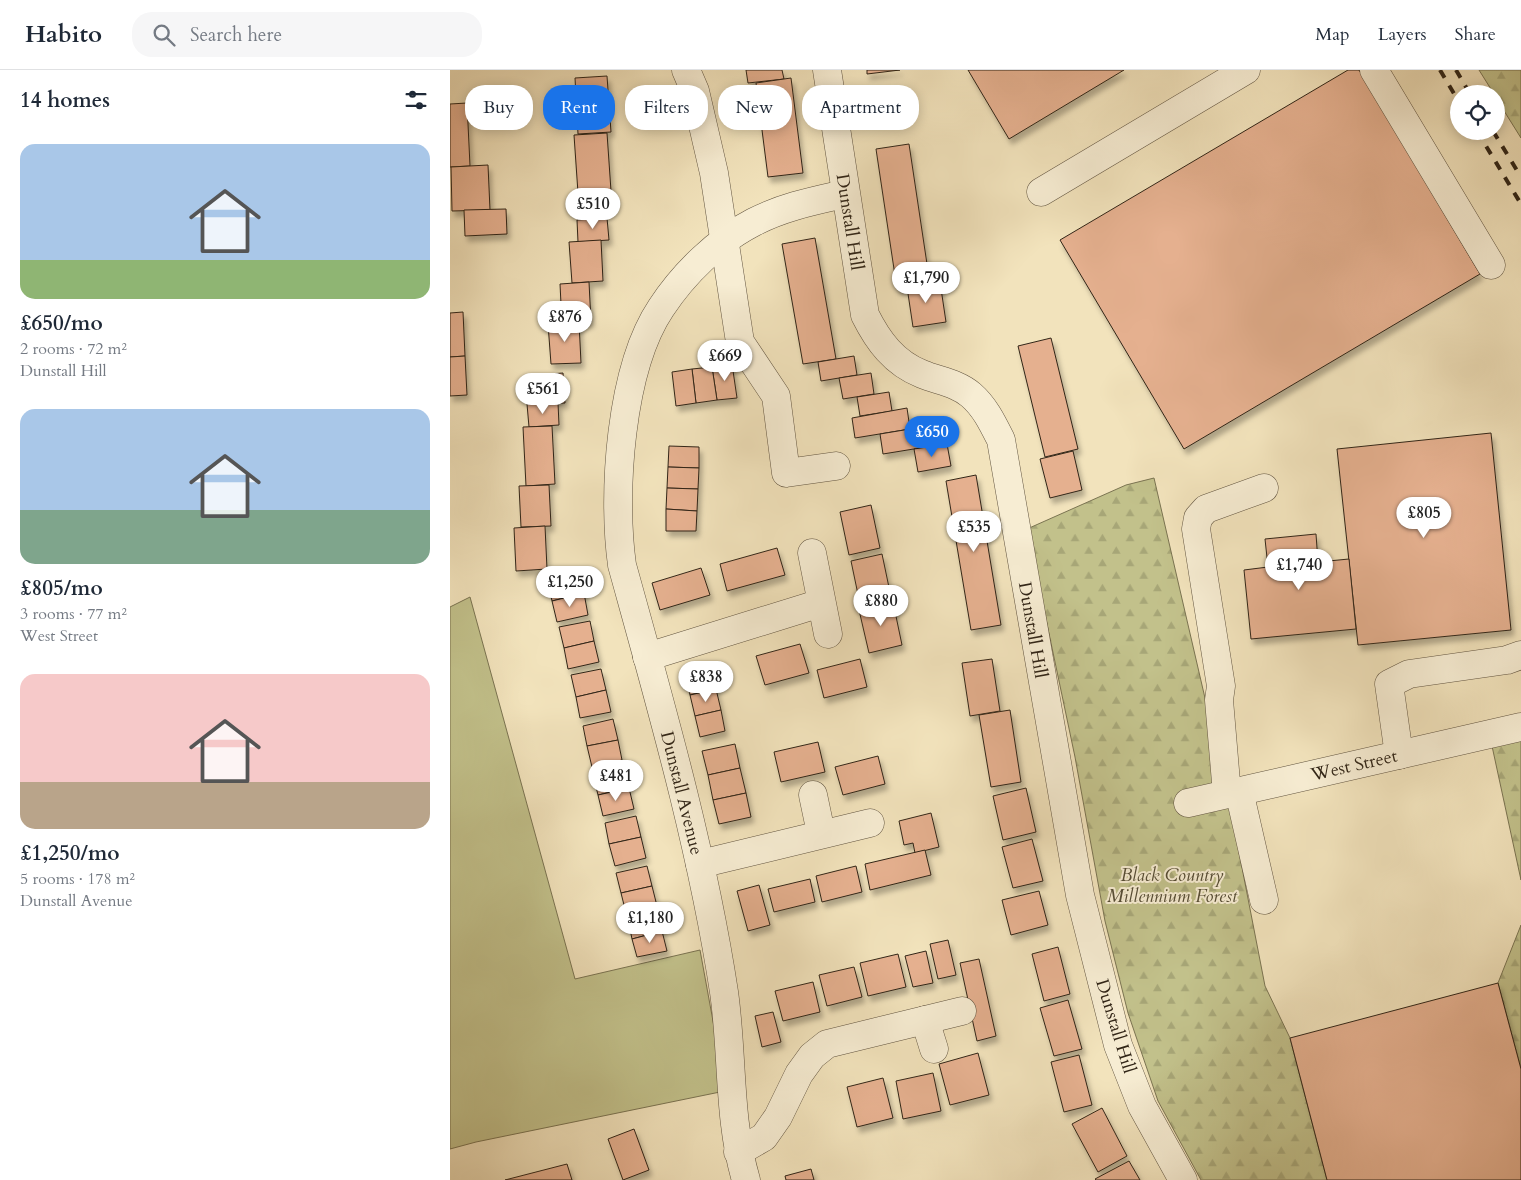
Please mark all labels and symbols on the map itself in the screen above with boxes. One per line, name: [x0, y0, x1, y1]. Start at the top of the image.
street label: Dunstall Hill: [830, 172, 870, 273]
pin: £510: [563, 188, 623, 230]
pin: £1,790: [885, 262, 967, 304]
pin: £876: [535, 300, 595, 343]
pin: £669: [695, 340, 755, 382]
pin: £561: [513, 372, 573, 415]
pin: £650: [902, 416, 962, 458]
pin: £805: [1394, 496, 1454, 539]
pin: £535: [944, 510, 1004, 553]
pin: £1,740: [1258, 548, 1340, 591]
pin: £1,250: [529, 566, 611, 608]
street label: Dunstall Hill: [1012, 580, 1053, 681]
pin: £880: [851, 584, 911, 627]
pin: £838: [676, 660, 736, 703]
street label: Dunstall Avenue: [654, 729, 709, 858]
street label: West Street: [1307, 743, 1400, 788]
pin: £481: [586, 760, 646, 802]
park label: Black Country Millennium Forest: [1107, 863, 1238, 909]
pin: £1,180: [609, 902, 691, 944]
street label: Dunstall Hill: [1089, 976, 1142, 1077]

